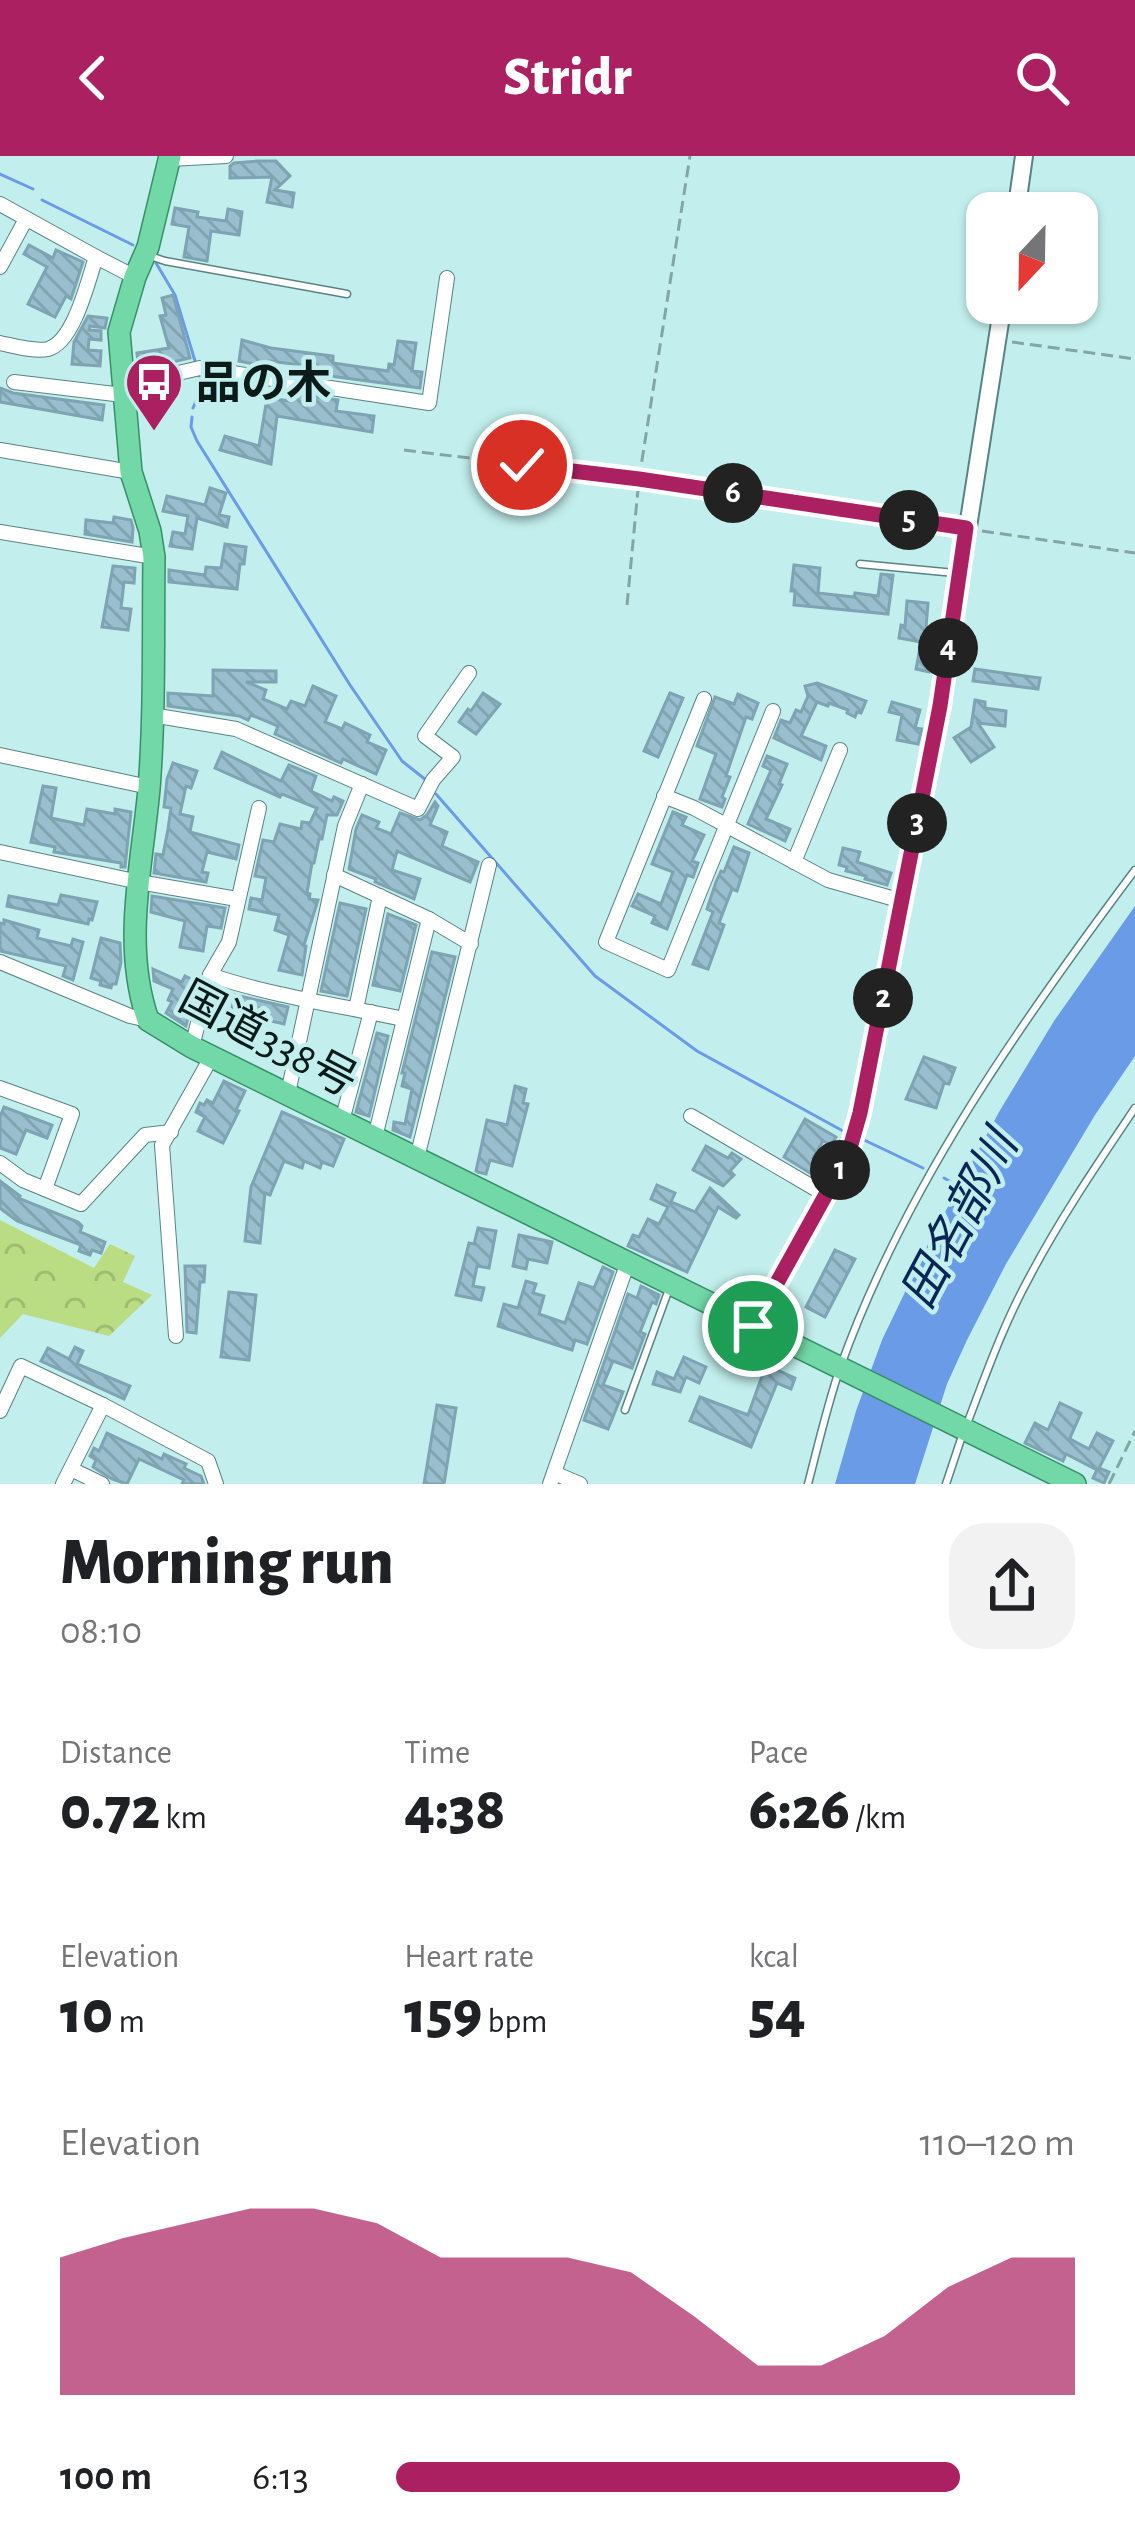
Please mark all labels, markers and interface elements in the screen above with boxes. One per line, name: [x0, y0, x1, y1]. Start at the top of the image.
icon: back: [60, 45, 126, 111]
icon: search: [1009, 45, 1075, 111]
text: Stridr: [503, 51, 632, 105]
north arrow: [966, 192, 1098, 324]
map controls: [966, 192, 1098, 324]
bus stop icon: 品の木: [123, 351, 185, 433]
place label: 品の木: [196, 359, 331, 407]
pin: [471, 414, 573, 516]
icon: check: [489, 432, 555, 498]
pin: 6: [703, 463, 763, 523]
text: 6: [725, 476, 741, 509]
pin: 5: [879, 490, 939, 550]
text: 5: [902, 503, 916, 536]
pin: 4: [918, 618, 978, 678]
text: 4: [940, 631, 956, 664]
pin: 3: [887, 793, 947, 853]
text: 3: [910, 806, 924, 839]
pin: 2: [853, 968, 913, 1028]
street label: 国道338号: [172, 973, 365, 1105]
text: 2: [875, 981, 891, 1014]
water label: 田名部川: [892, 1119, 1029, 1316]
pin: 1: [810, 1140, 870, 1200]
text: 1: [834, 1153, 846, 1186]
pin: [702, 1275, 804, 1377]
icon: arrive: [720, 1293, 786, 1359]
button: share: [949, 1523, 1075, 1649]
text: Morning run: [60, 1530, 394, 1596]
text: 08:10: [60, 1612, 142, 1651]
text: Distance: [60, 1737, 172, 1770]
text: Time: [404, 1737, 470, 1770]
text: Pace: [749, 1737, 808, 1770]
text: 0.72: [60, 1780, 160, 1840]
text: 4:38: [404, 1780, 505, 1840]
text: 6:26: [749, 1780, 850, 1840]
text: km: [160, 1802, 207, 1835]
text: /km: [850, 1802, 906, 1835]
text: Elevation: [60, 1941, 179, 1974]
text: Heart rate: [404, 1941, 534, 1974]
text: kcal: [749, 1941, 799, 1974]
text: 10: [60, 1984, 113, 2044]
text: 159: [404, 1984, 482, 2044]
text: 54: [749, 1984, 806, 2044]
text: m: [113, 2006, 145, 2039]
text: bpm: [482, 2006, 547, 2039]
text: Elevation: [60, 2124, 201, 2163]
text: 110–120 m: [920, 2124, 1075, 2163]
text: 100 m: [60, 2458, 152, 2497]
text: 6:13: [252, 2458, 309, 2497]

